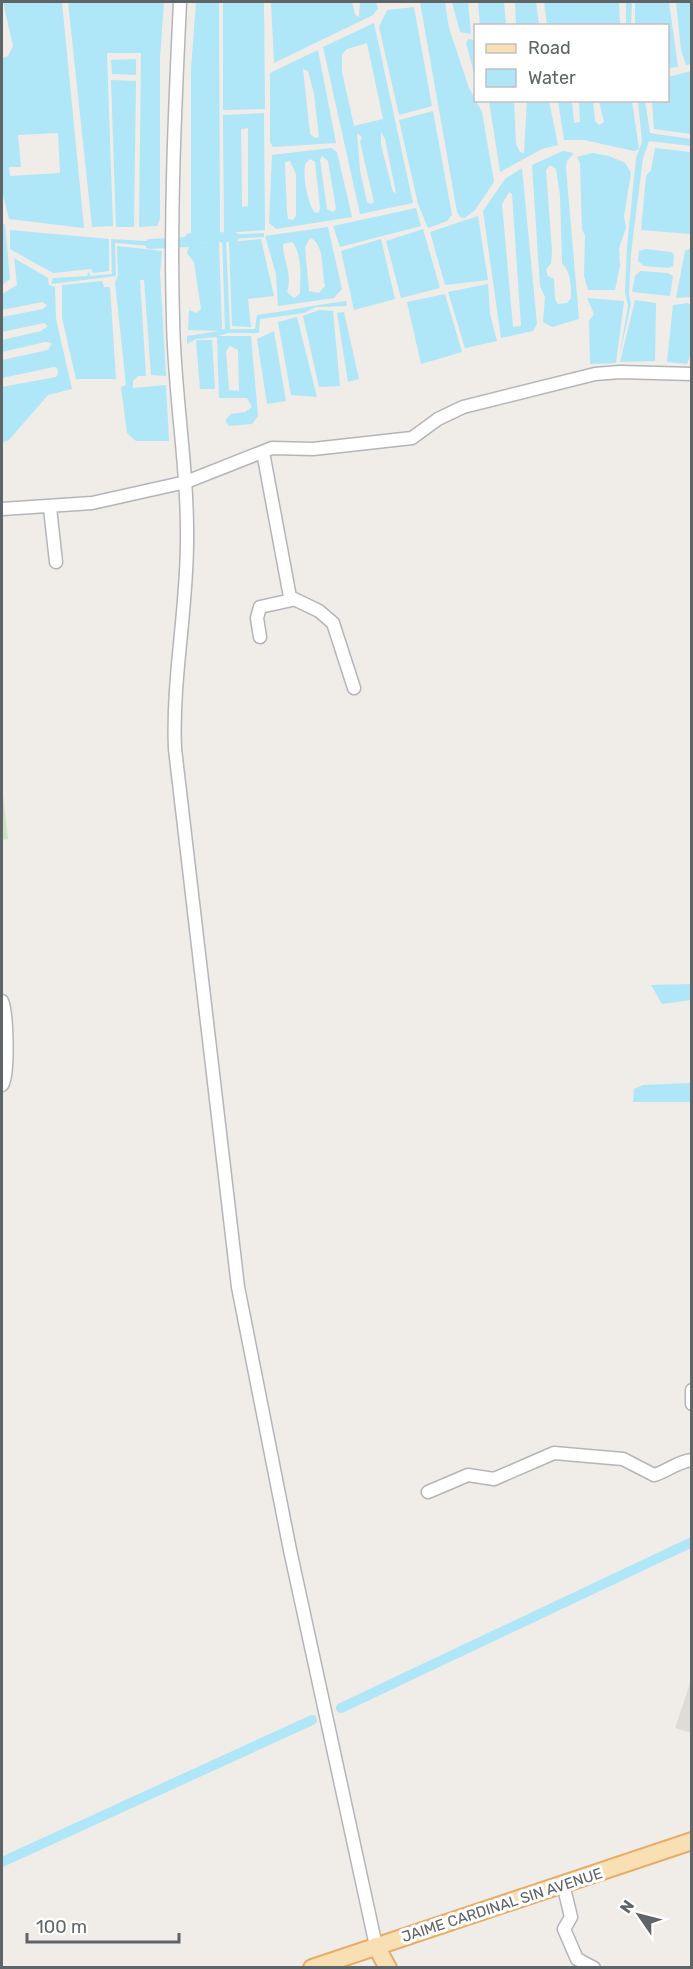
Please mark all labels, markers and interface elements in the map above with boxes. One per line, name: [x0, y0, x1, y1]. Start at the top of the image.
legend: [474, 24, 669, 102]
text: Road: [528, 37, 571, 59]
text: Water: [528, 67, 576, 89]
street label: JAIME CARDINAL SIN AVENUE: [399, 1864, 605, 1946]
north arrow: [609, 1885, 669, 1945]
text: N: [616, 1897, 638, 1917]
scale bar: [27, 1906, 178, 1944]
text: 100 m: [36, 1916, 87, 1938]

